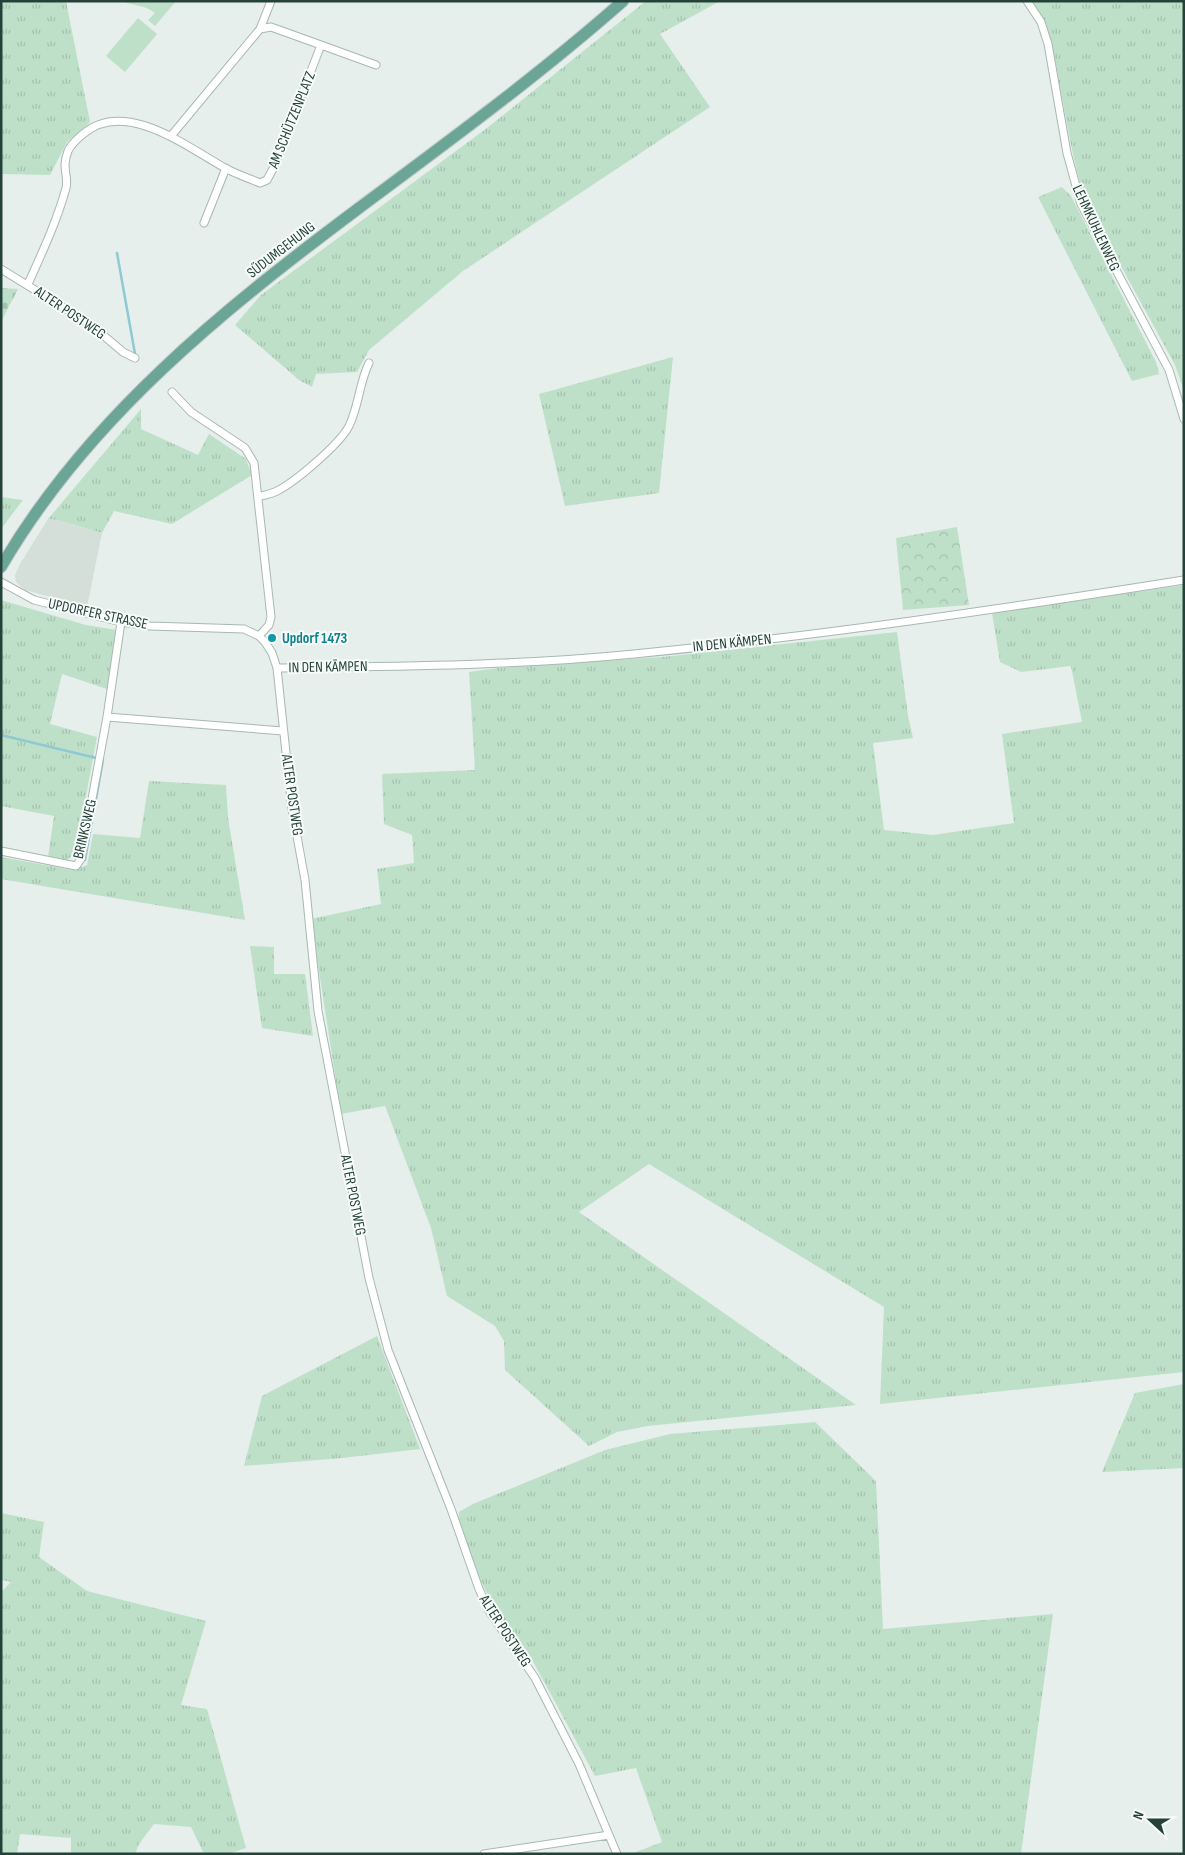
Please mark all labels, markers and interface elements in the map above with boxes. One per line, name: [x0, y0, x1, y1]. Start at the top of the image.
street label: AM SCHÜTZENPLATZ: [264, 69, 320, 172]
street label: LEHMKUHLENWEG: [1068, 182, 1124, 274]
street label: SÜDUMGEHUNG: [243, 217, 319, 283]
street label: ALTER POSTWEG: [30, 282, 109, 344]
street label: UPDORFER STRASSE: [46, 594, 150, 634]
place label: Updorf 1473: [282, 629, 348, 648]
street label: IN DEN KÄMPEN: [692, 629, 772, 657]
marker: Updorf 1473: [266, 632, 278, 644]
street label: IN DEN KÄMPEN: [288, 657, 368, 677]
street label: ALTER POSTWEG: [277, 752, 307, 837]
street label: BRINKSWEG: [69, 797, 101, 861]
street label: ALTER POSTWEG: [336, 1152, 370, 1237]
street label: ALTER POSTWEG: [474, 1591, 535, 1671]
north arrow: [1125, 1795, 1175, 1845]
text: N: [1129, 1809, 1148, 1822]

